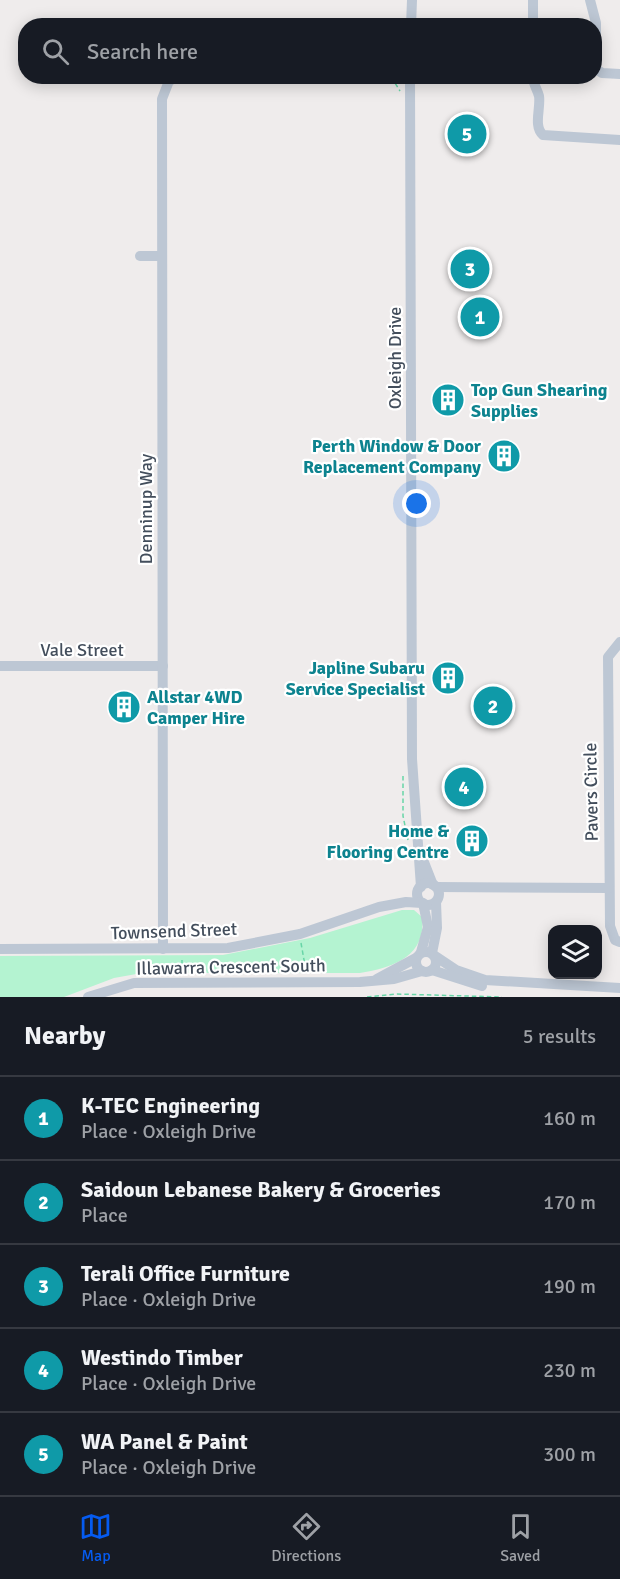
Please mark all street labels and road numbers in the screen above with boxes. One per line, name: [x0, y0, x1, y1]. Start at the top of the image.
street label: Oxleigh Drive: [384, 307, 406, 409]
street label: Denninup Way: [135, 453, 157, 564]
street label: Vale Street: [40, 639, 124, 661]
street label: Pavers Circle: [579, 742, 603, 842]
street label: Townsend Street: [110, 918, 238, 944]
street label: Illawarra Crescent South: [136, 954, 326, 980]

